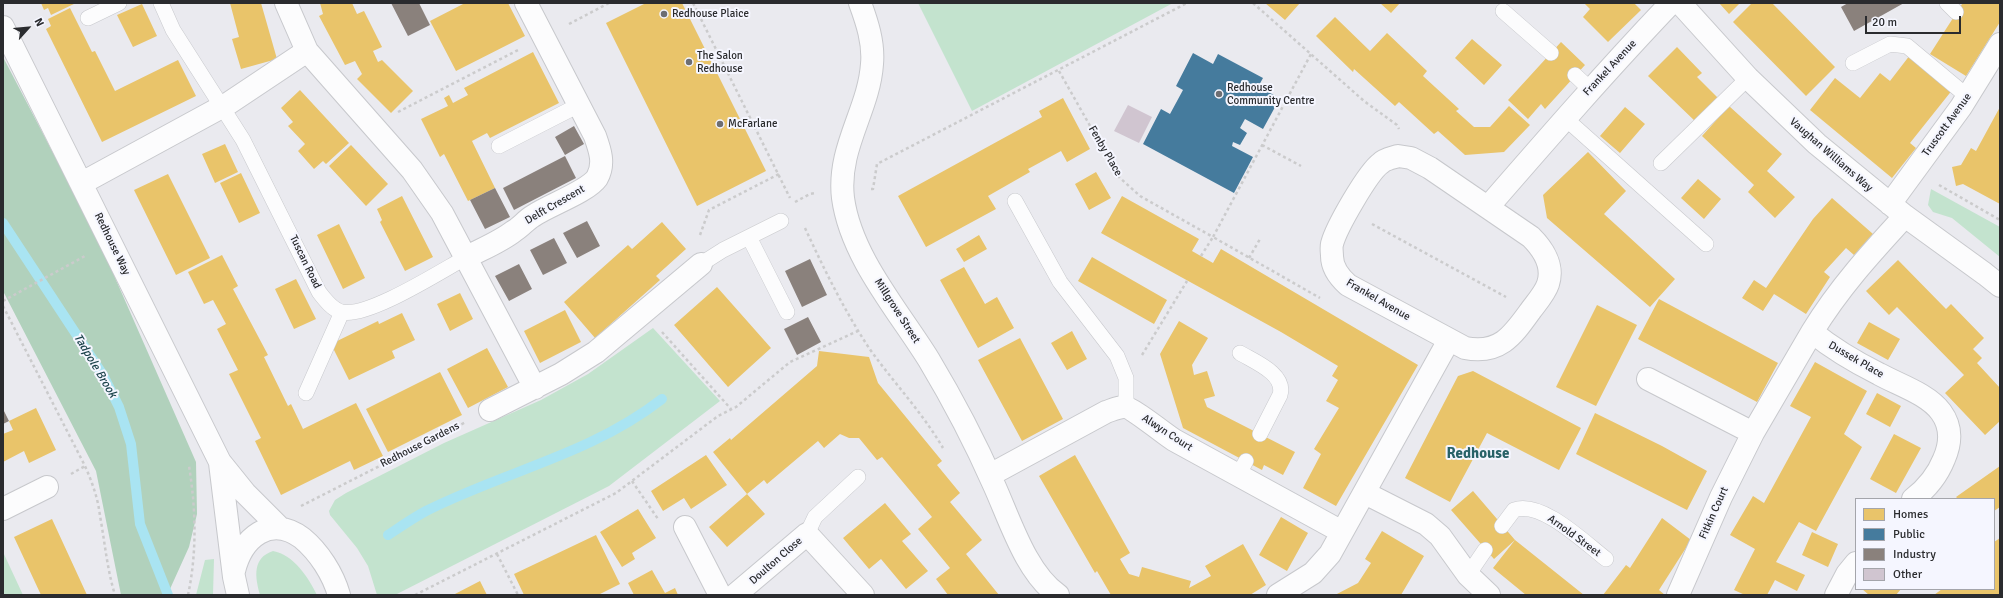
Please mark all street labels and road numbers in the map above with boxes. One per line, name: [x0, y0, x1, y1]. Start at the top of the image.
street label: Frankel Avenue: [1581, 37, 1639, 99]
street label: Truscott Avenue: [1920, 91, 1974, 159]
street label: Vaughan Williams Way: [1787, 115, 1875, 195]
street label: Fenby Place: [1085, 123, 1125, 179]
street label: Delft Crescent: [523, 183, 587, 227]
street label: Redhouse Way: [91, 211, 133, 277]
street label: Tuscan Road: [286, 233, 324, 291]
street label: Millgrove Street: [871, 276, 923, 346]
street label: Frankel Avenue: [1344, 276, 1412, 324]
street label: Dussek Place: [1826, 339, 1886, 381]
street label: Alwyn Court: [1139, 412, 1195, 454]
street label: Redhouse Gardens: [378, 419, 462, 471]
street label: Fitkin Court: [1697, 485, 1731, 541]
street label: Arnold Street: [1545, 512, 1603, 560]
street label: Doulton Close: [747, 535, 805, 587]

